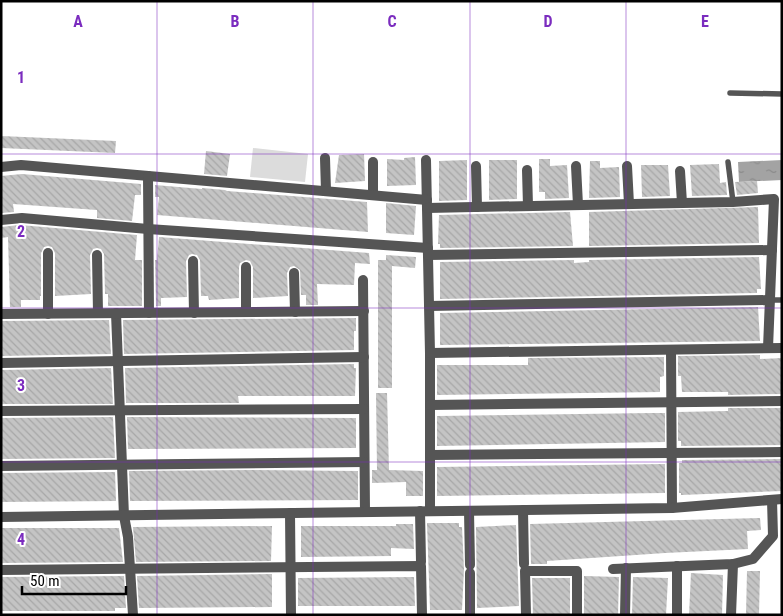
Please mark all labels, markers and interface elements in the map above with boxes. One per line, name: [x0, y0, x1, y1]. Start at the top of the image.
text: A: [73, 12, 83, 31]
text: B: [231, 12, 240, 31]
text: C: [387, 12, 397, 31]
text: D: [543, 12, 553, 31]
text: E: [701, 12, 709, 31]
text: 1: [17, 68, 25, 87]
text: 2: [17, 222, 25, 241]
text: 3: [17, 376, 25, 395]
text: 4: [17, 530, 25, 549]
scale bar: [22, 564, 126, 596]
text: 50 m: [30, 572, 60, 590]

